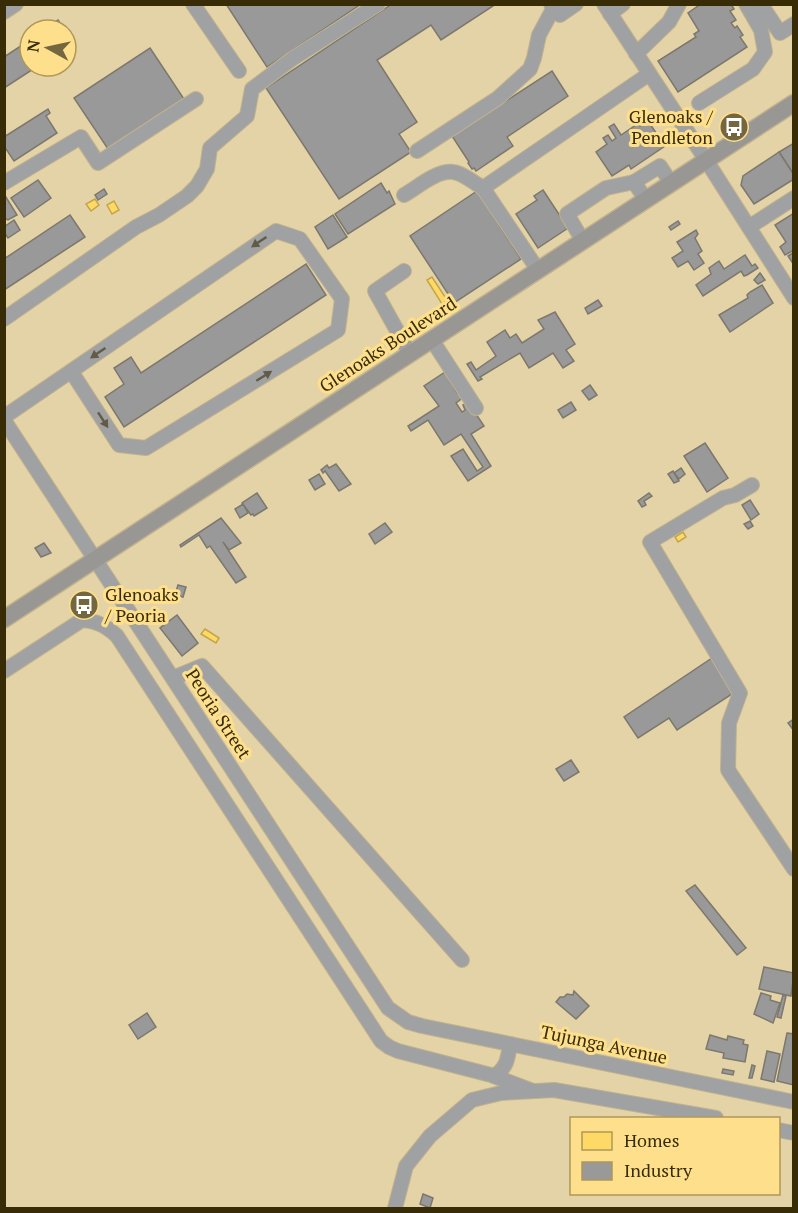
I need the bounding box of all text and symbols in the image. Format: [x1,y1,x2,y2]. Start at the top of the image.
north arrow [18,18,78,78]
text: N [21,38,45,53]
place label: Glenoaks / Pendleton [629,104,714,149]
bus stop icon: Glenoaks / Pendleton [718,111,750,143]
one-way arrow [251,236,267,247]
street label: Glenoaks Boulevard [314,291,461,397]
one-way arrow [91,347,107,359]
one-way arrow [256,370,272,381]
one-way arrow [97,412,108,428]
place label: Glenoaks / Peoria [104,582,179,627]
bus stop icon: Glenoaks / Peoria [68,589,100,621]
street label: Peoria Street [181,664,257,763]
street label: Tujunga Avenue [539,1019,670,1069]
legend [570,1117,780,1195]
text: Homes [624,1128,679,1152]
text: Industry [624,1158,693,1182]

